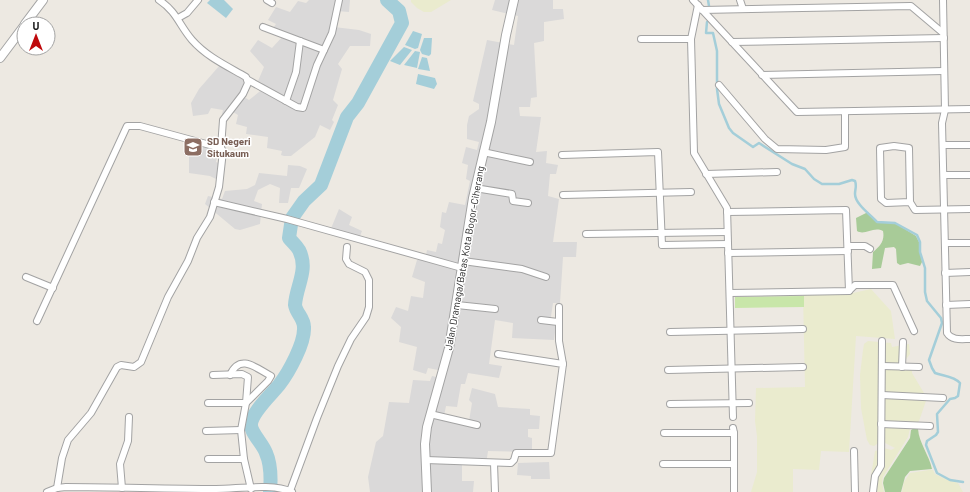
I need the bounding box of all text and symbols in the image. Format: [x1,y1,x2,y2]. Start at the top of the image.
north arrow [16,16,56,56]
text: U [33,19,40,32]
place label: SD Negeri Situkaum [207,135,251,159]
school or university icon: SD Negeri Situkaum [182,136,204,158]
street label: Jalan Dramaga/Batas Kota Bogor–Ciherang [442,165,486,351]

